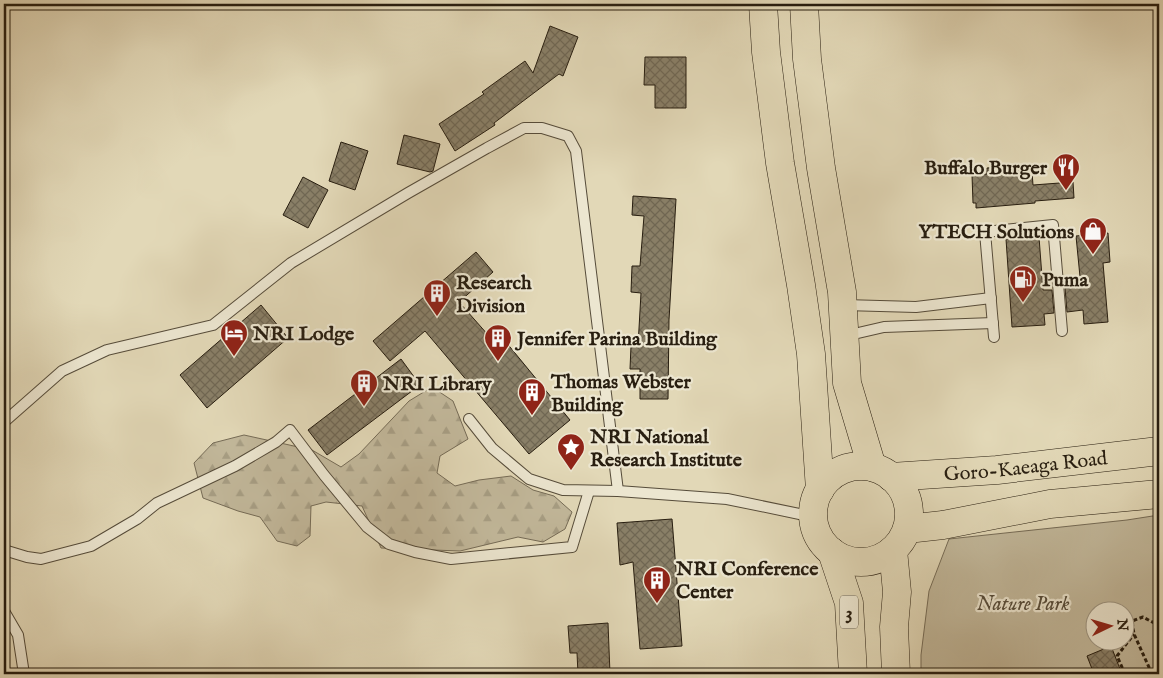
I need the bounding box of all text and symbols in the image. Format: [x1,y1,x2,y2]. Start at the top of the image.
restaurant icon: Buffalo Burger [1051,152,1081,191]
place label: Buffalo Burger [924,156,1048,181]
shop icon: YTECH Solutions [1078,216,1108,255]
place label: YTECH Solutions [918,220,1074,245]
fuel station icon: Puma [1008,264,1038,303]
place label: Puma [1042,268,1088,293]
place label: Research Division [456,271,532,319]
building icon: Research Division [422,278,452,317]
hotel icon: NRI Lodge [219,318,249,357]
place label: NRI Lodge [252,322,355,347]
building icon: Jennifer Parina Building [483,323,513,362]
place label: Jennifer Parina Building [514,327,718,352]
building icon: NRI Library [349,368,379,407]
place label: Thomas Webster Building [550,370,692,418]
place label: NRI Library [382,372,493,397]
building icon: Thomas Webster Building [517,377,547,416]
place label: NRI National Research Institute [589,425,743,473]
place icon: NRI National Research Institute [556,432,586,471]
street label: Goro-Kaeaga Road [943,446,1109,487]
place label: NRI Conference Center [675,557,819,605]
building icon: NRI Conference Center [642,565,672,604]
park label: Nature Park [977,592,1069,617]
road number: 3 [840,596,858,628]
north arrow [1086,600,1136,650]
text: N [1112,617,1131,632]

